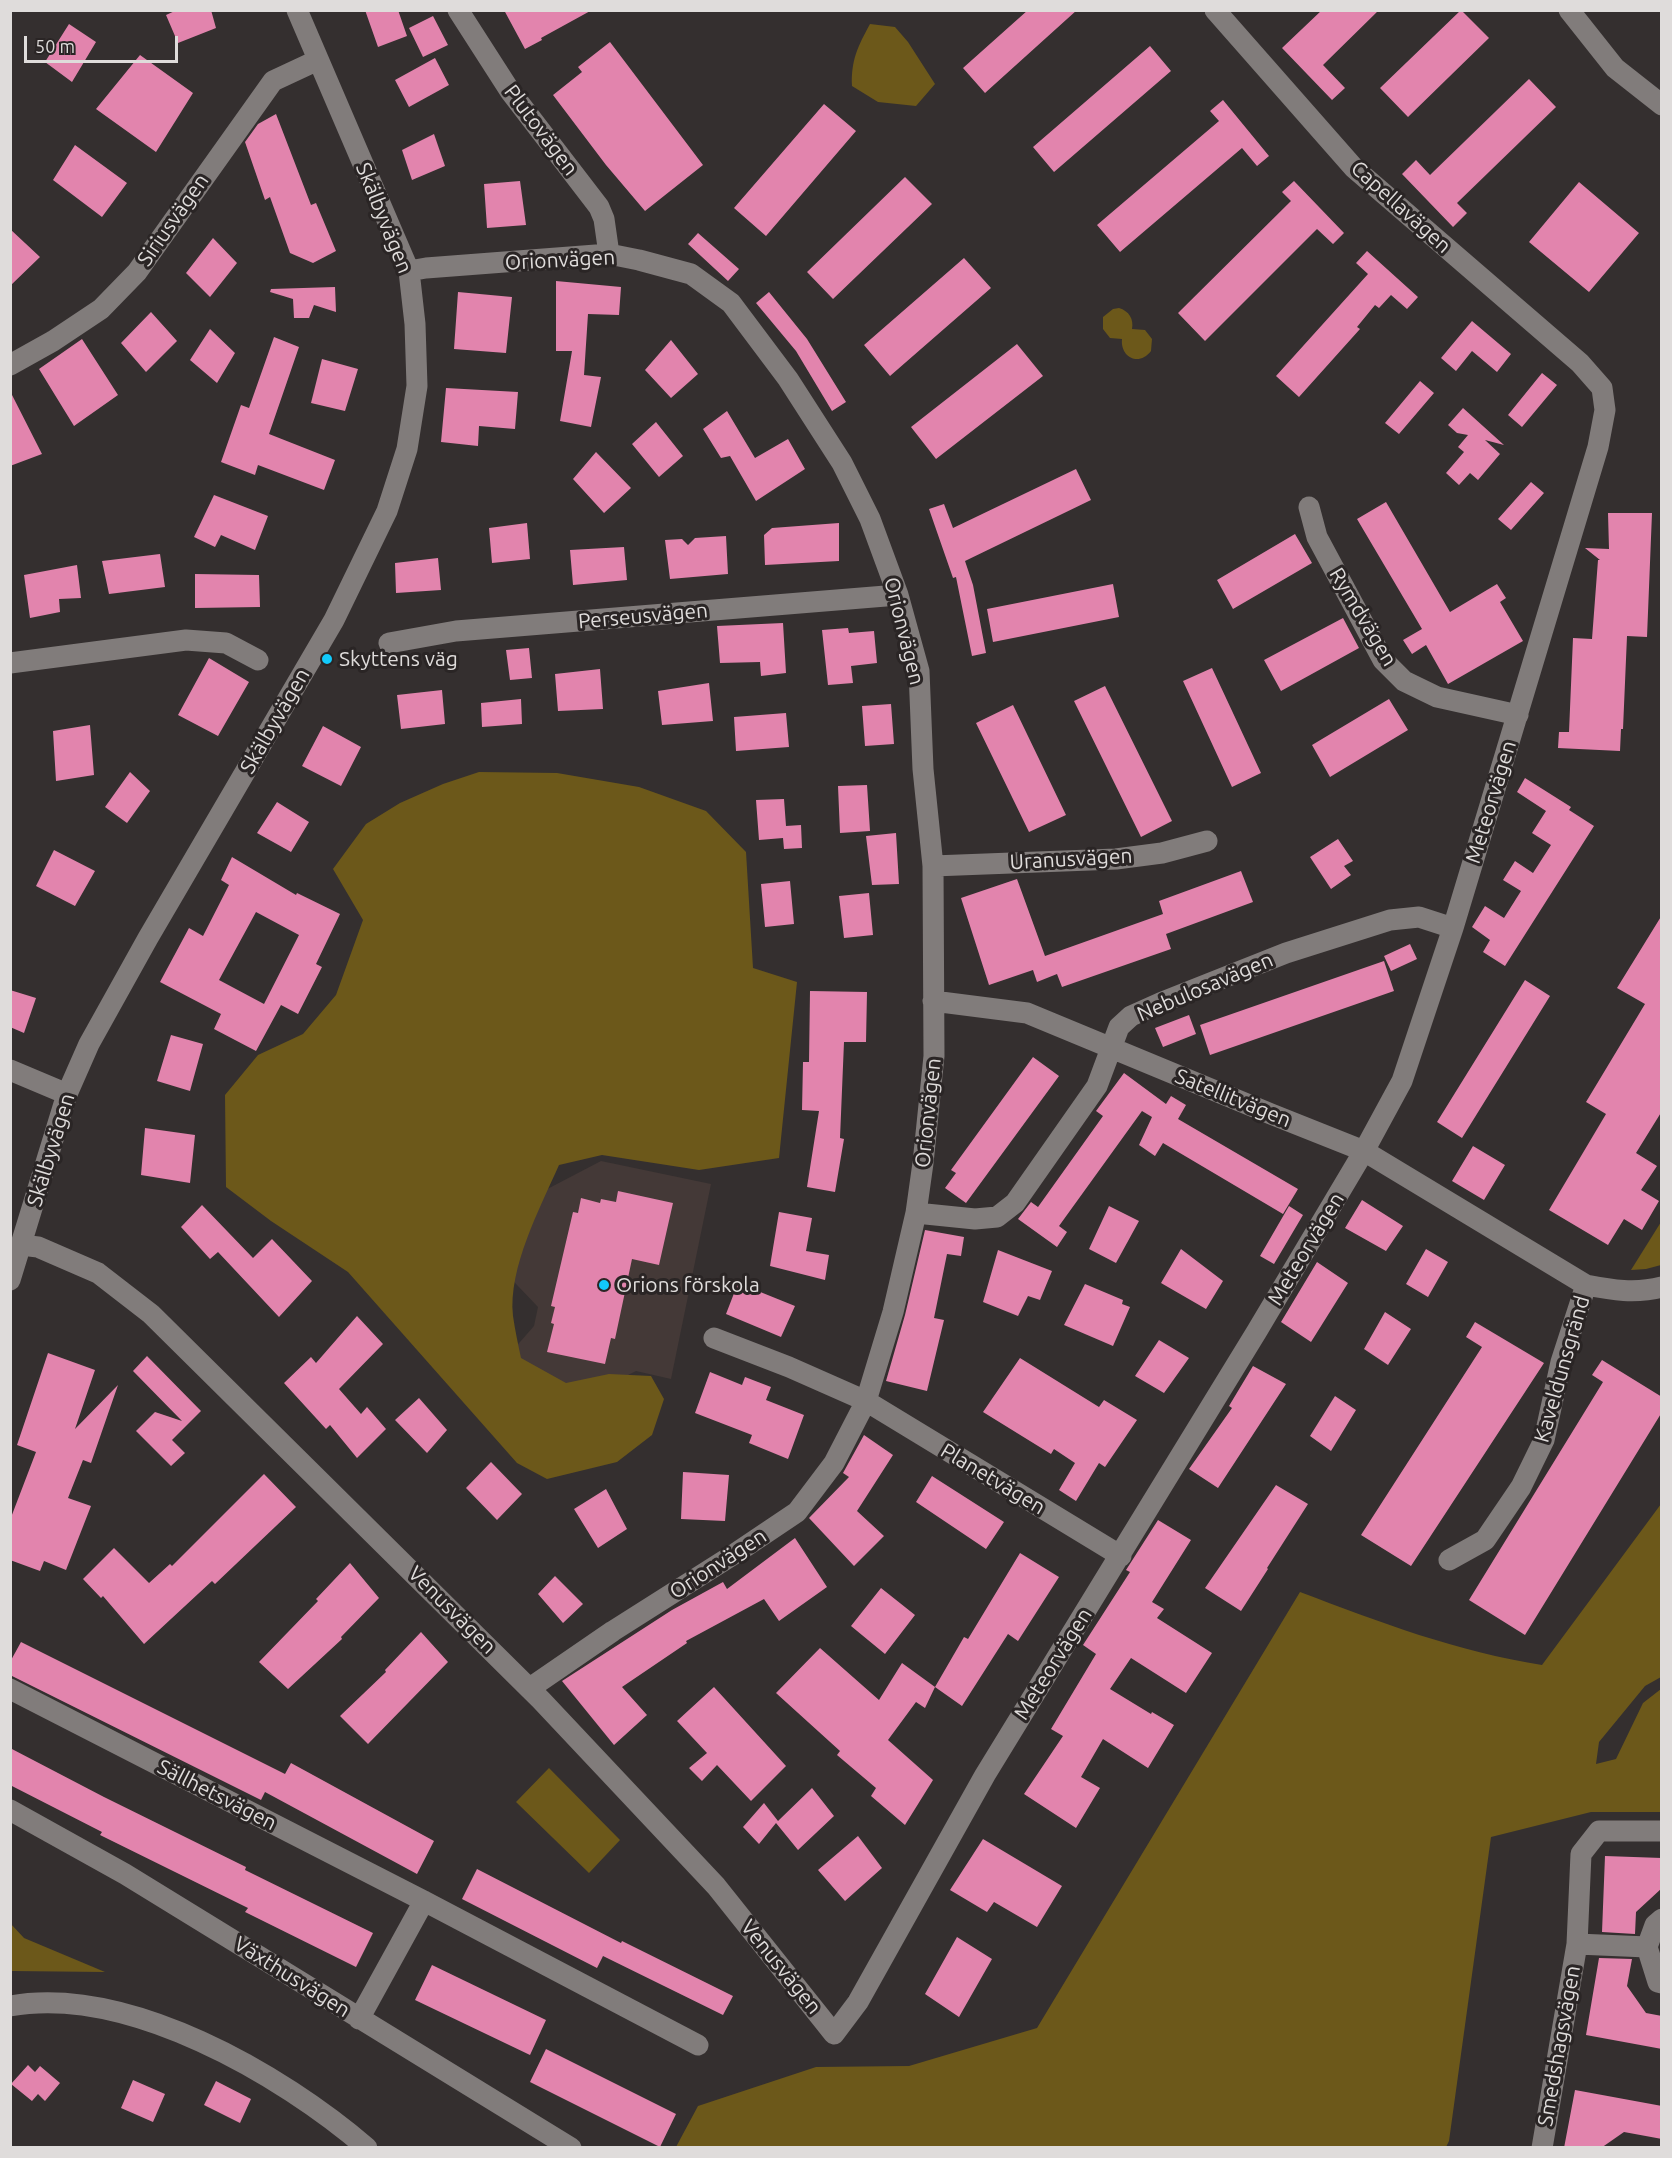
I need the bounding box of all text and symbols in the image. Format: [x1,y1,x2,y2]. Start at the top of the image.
scale bar [27,24,182,62]
text: 50 m [35,36,75,56]
street label: Plutovägen [499,80,583,180]
street label: Capellavägen [1346,155,1456,259]
street label: Skälbyvägen [350,159,418,277]
street label: Siriusvägen [132,169,214,271]
street label: Orionvägen [504,245,616,275]
street label: Rymdvägen [1324,563,1402,671]
street label: Orionvägen [878,574,930,688]
street label: Perseusvägen [577,598,709,634]
place label: Skyttens väg [339,646,458,672]
marker: Skyttens väg [320,652,334,666]
street label: Skälbyvägen [235,664,315,778]
street label: Meteorvägen [1460,738,1522,866]
street label: Uranusvägen [1009,843,1133,875]
street label: Nebulosavägen [1133,947,1277,1027]
street label: Orionvägen [910,1057,946,1169]
street label: Satellitvägen [1171,1063,1295,1133]
street label: Skälbyvägen [22,1090,80,1210]
street label: Meteorvägen [1262,1188,1350,1310]
place label: Orions förskola [616,1272,760,1298]
marker: Orions förskola [597,1278,611,1292]
street label: Kaveldunsgränd [1529,1293,1595,1445]
street label: Planetvägen [936,1438,1050,1520]
street label: Orionvägen [665,1523,771,1605]
street label: Venusvägen [403,1561,501,1659]
street label: Meteorvägen [1009,1603,1097,1725]
street label: Sällhetsvägen [153,1754,281,1836]
street label: Venusvägen [735,1915,827,2019]
street label: Växthusvägen [229,1931,355,2023]
street label: Smedshagsvägen [1532,1964,1586,2128]

